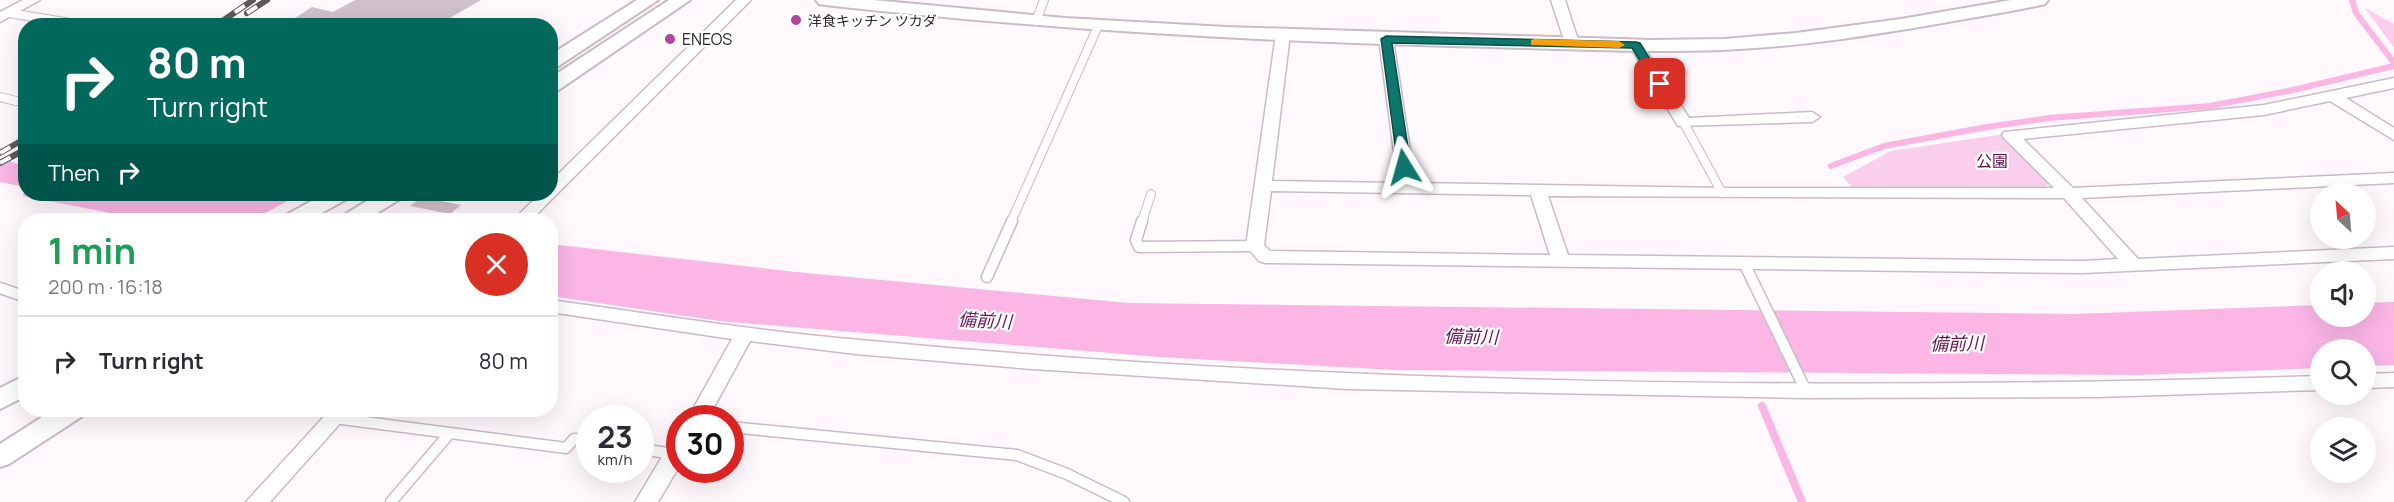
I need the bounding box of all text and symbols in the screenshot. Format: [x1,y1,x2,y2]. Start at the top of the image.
place label: 洋食キッチン ツカダ [808,11,937,30]
marker: 洋食キッチン ツカダ [789,13,803,27]
place label: ENEOS [682,28,732,50]
marker: ENEOS [663,32,677,46]
text: 80 m [147,33,247,91]
icon: right [48,42,126,120]
pin [1634,58,1685,109]
icon: arrive [1643,67,1676,100]
text: Turn right [147,88,268,125]
position arrow [1372,135,1436,199]
park label: 公園 [1976,150,2008,172]
icon: right [112,156,145,189]
text: Then [48,158,100,188]
north arrow [2310,183,2376,249]
map controls [2310,183,2376,483]
text: 1 min [48,226,136,275]
button: close [465,233,528,296]
button: sound [2310,261,2376,327]
text: 200 m · 16:18 [48,273,163,300]
water label: 備前川 [957,307,1015,334]
water label: 備前川 [1444,324,1500,349]
water label: 備前川 [1930,330,1986,355]
button: search [2310,339,2376,405]
icon: right [48,345,81,378]
text: Turn right [99,346,204,376]
text: 80 m [479,346,528,376]
speed limit sign: 30 [666,405,744,483]
text: 23 [597,416,633,457]
button: layers [2310,417,2376,483]
text: km/h [598,449,632,470]

